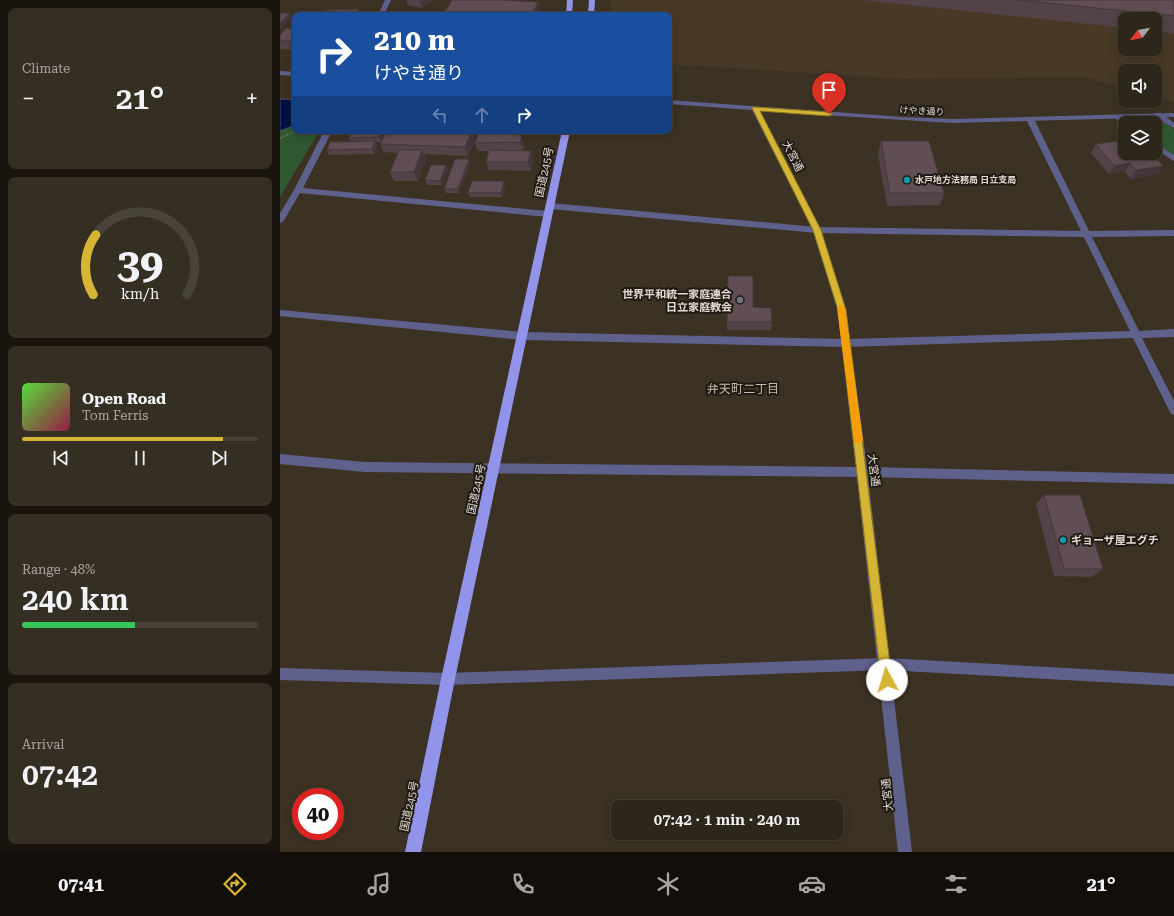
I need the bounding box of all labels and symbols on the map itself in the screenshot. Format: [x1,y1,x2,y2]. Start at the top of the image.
north arrow [1118,12,1162,56]
pin [812,73,846,114]
street label: けやき通り [899,105,945,117]
street label: 大宮通 [779,139,806,174]
street label: 国道245号 [533,146,556,199]
marker: 水戸地方法務局 日立支局 [902,175,912,185]
place label: 水戸地方法務局 日立支局 [915,175,1016,185]
place label: 世界平和統一家庭連合 日立家庭教会 [622,288,732,314]
marker: 世界平和統一家庭連合 日立家庭教会 [735,295,745,305]
district label: 弁天町二丁目 [707,382,779,396]
street label: 大宮通 [865,453,882,487]
street label: 国道245号 [465,463,488,516]
place label: ギョーザ屋エグチ [1071,534,1159,547]
marker: ギョーザ屋エグチ [1058,535,1068,545]
position arrow [866,659,908,701]
street label: 大宮通 [879,778,896,812]
street label: 国道245号 [398,780,421,833]
speed limit sign: 40 [292,788,344,840]

